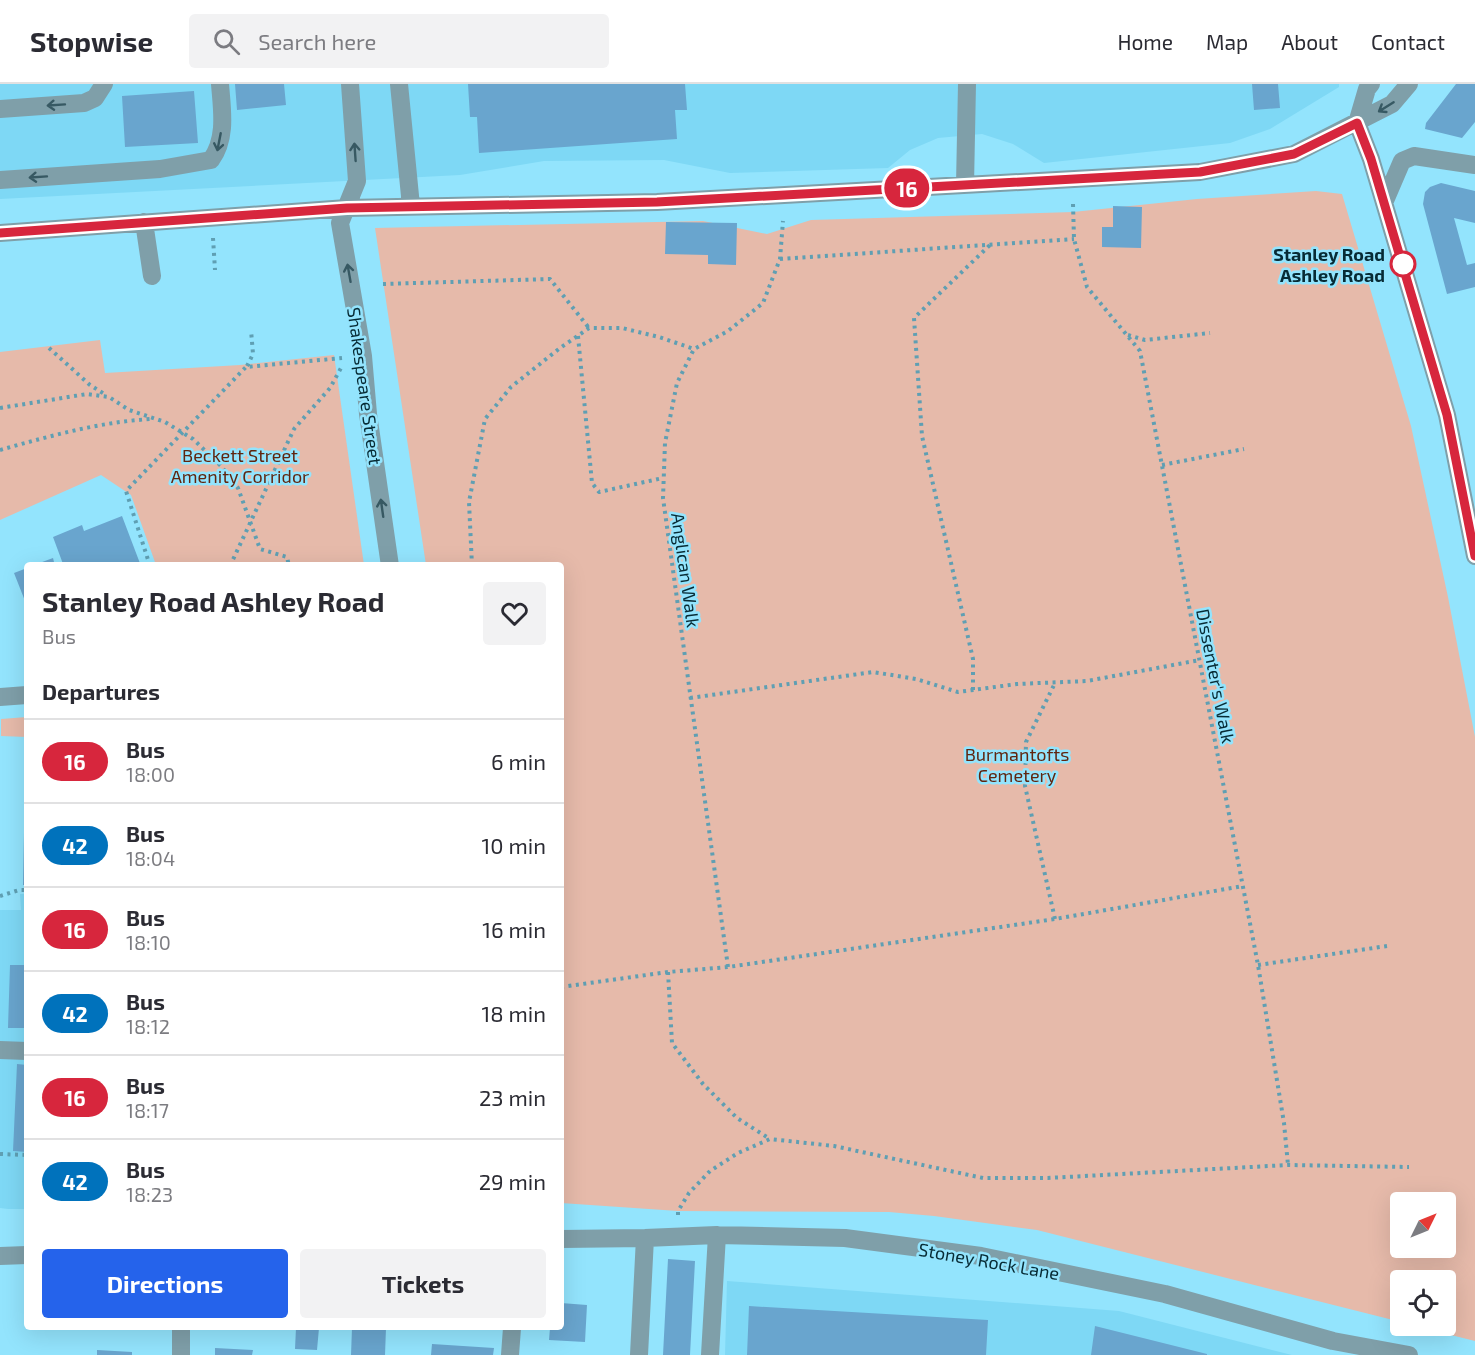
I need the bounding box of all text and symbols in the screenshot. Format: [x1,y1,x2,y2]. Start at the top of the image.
search box [189,14,609,68]
text: Stopwise [30,24,153,58]
icon: search [210,25,243,58]
text: Search here [258,28,376,54]
text: Home [1117,29,1173,54]
text: Map [1206,29,1248,54]
text: About [1281,29,1338,54]
text: Contact [1371,29,1445,54]
one-way arrow [47,99,67,110]
one-way arrow [1377,100,1394,113]
one-way arrow [213,132,224,151]
one-way arrow [349,142,360,162]
line badge: 16 [880,168,934,208]
one-way arrow [28,172,48,183]
text: 16 [896,176,918,201]
place label: Stanley Road Ashley Road [1273,243,1385,286]
marker: Stanley Road Ashley Road [1390,251,1416,277]
one-way arrow [343,264,354,283]
street label: Shakespeare Street [343,306,387,466]
park label: Beckett Street Amenity Corridor [171,444,309,487]
one-way arrow [376,498,387,518]
street label: Anglican Walk [667,511,705,629]
button: heart [483,582,546,645]
text: Stanley Road Ashley Road [42,584,385,618]
street label: Dissenter's Walk [1192,607,1240,745]
text: Bus [42,624,76,648]
text: Departures [42,678,160,704]
text: Bus [126,736,165,762]
park label: Burmantofts Cemetery [965,743,1069,786]
text: 6 min [491,748,546,774]
text: 16 [64,749,86,774]
text: 18:00 [126,762,175,786]
text: Bus [126,820,165,846]
text: 10 min [482,832,546,858]
text: 42 [62,833,88,858]
text: 18:04 [126,846,175,870]
text: Bus [126,904,165,930]
text: 16 min [482,916,546,942]
text: 16 [64,917,86,942]
text: 18:10 [126,930,171,954]
text: Bus [126,988,165,1014]
text: 18 min [481,1000,546,1026]
text: 42 [62,1001,88,1026]
text: 18:12 [126,1014,170,1038]
text: Bus [126,1072,165,1098]
text: 23 min [479,1084,546,1110]
text: 16 [64,1085,86,1110]
text: 18:17 [126,1098,169,1122]
text: Bus [126,1156,165,1182]
text: 29 min [479,1168,546,1194]
text: 42 [62,1169,88,1194]
text: 18:23 [126,1182,173,1206]
north arrow [1390,1192,1456,1258]
map controls [1390,1192,1456,1336]
street label: Stoney Rock Lane [917,1238,1061,1284]
button: Directions [42,1249,288,1318]
button: Tickets [300,1249,546,1318]
button: locate [1390,1270,1456,1336]

